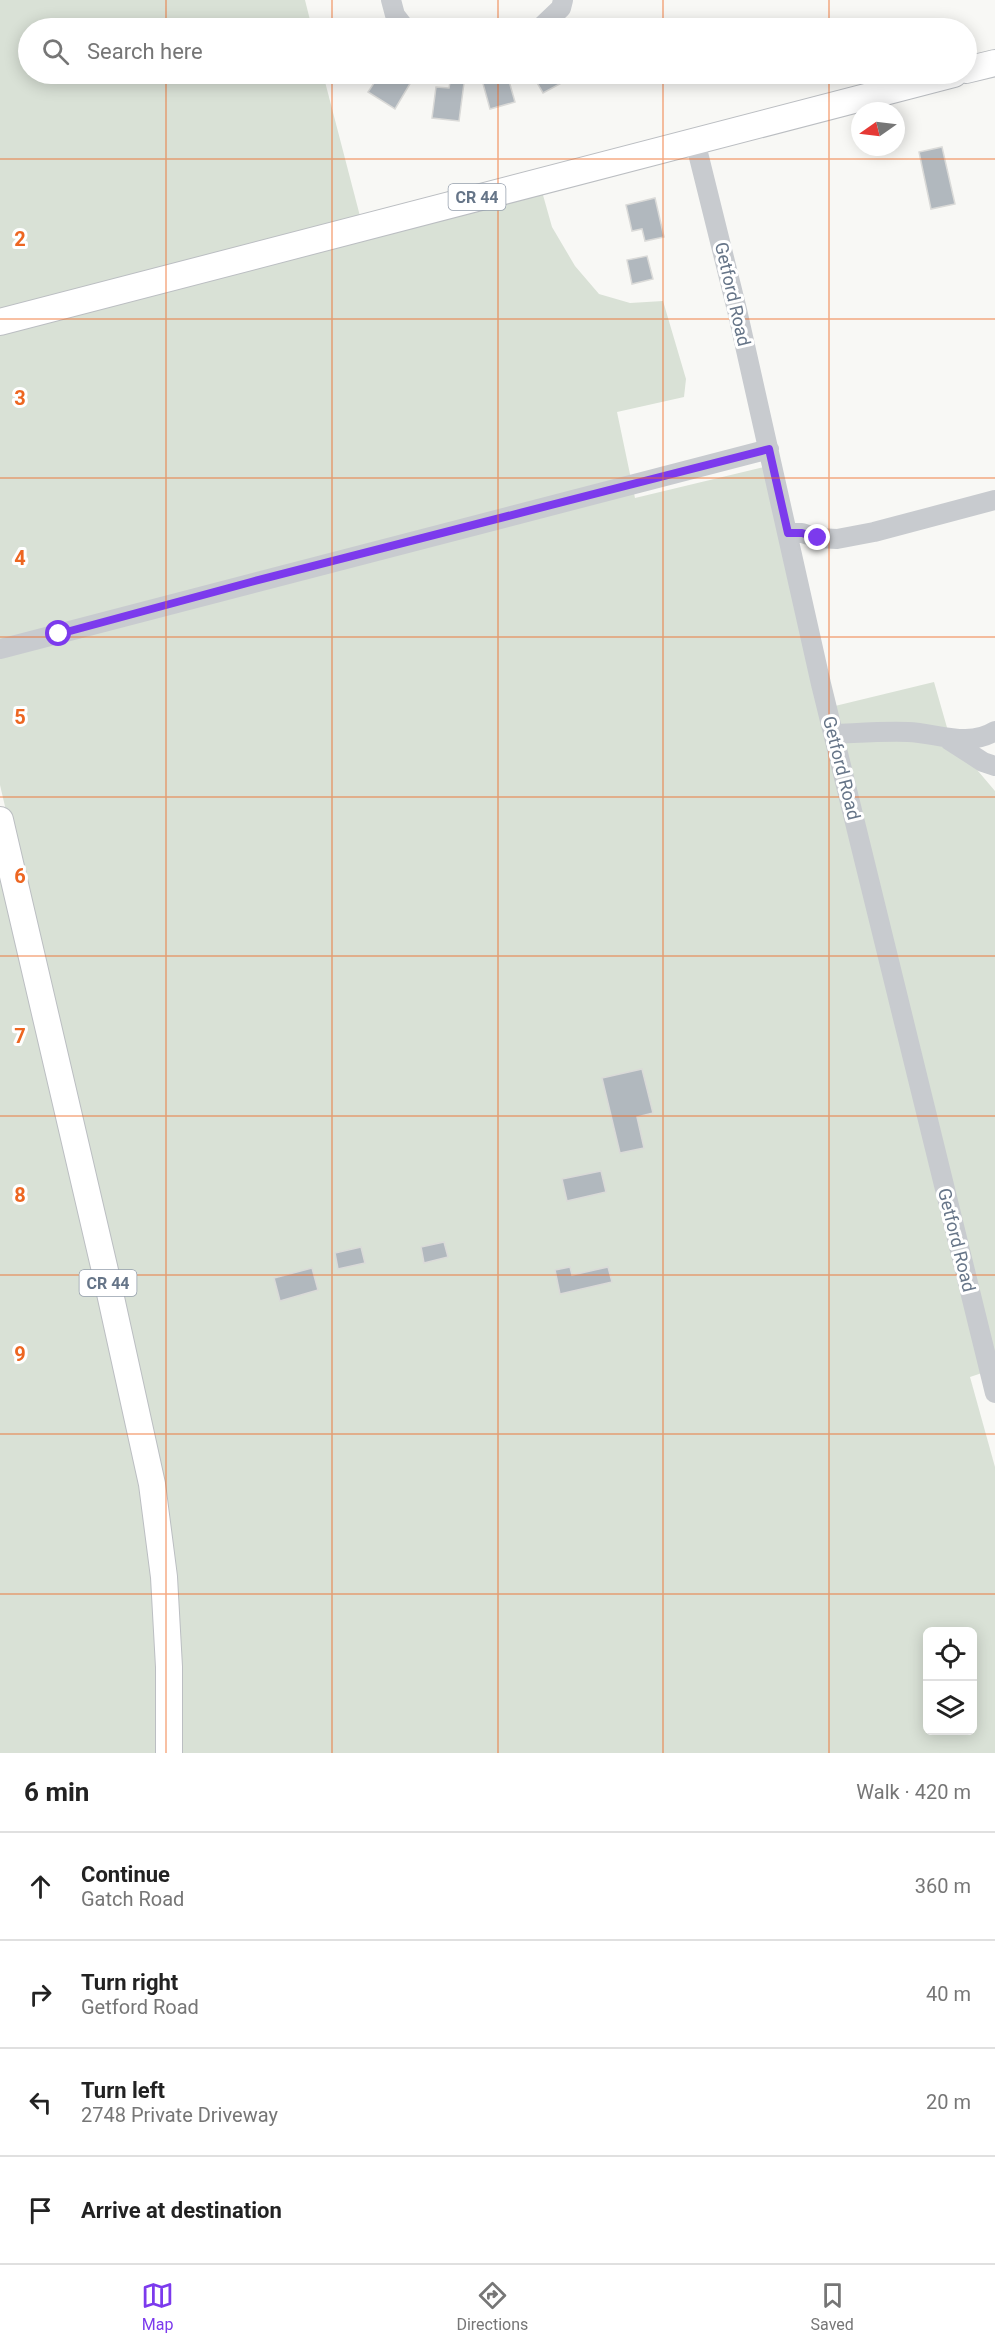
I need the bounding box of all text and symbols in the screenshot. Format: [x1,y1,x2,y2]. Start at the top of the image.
search box [18,18,977,84]
icon: search [39,35,72,68]
text: Search here [87,39,203,64]
north arrow [851,102,905,156]
road number: CR 44 [448,184,506,210]
text: 2 [14,227,26,251]
street label: Getford Road [711,240,755,348]
text: 3 [14,386,26,410]
route end [804,524,830,550]
text: 4 [14,546,26,570]
route start [45,620,71,646]
text: 5 [14,705,26,729]
street label: Getford Road [819,714,865,822]
text: 6 [14,864,26,888]
text: 7 [14,1024,26,1048]
text: 8 [14,1183,26,1207]
street label: Getford Road [934,1186,980,1294]
road number: CR 44 [80,1270,136,1296]
text: 9 [14,1342,26,1366]
map controls [923,1627,977,1735]
button: locate [923,1627,977,1681]
button: layers [923,1681,977,1735]
text: 6 min [24,1777,89,1807]
text: Walk · 420 m [856,1780,971,1804]
text: Continue [81,1862,170,1887]
icon: ahead [24,1870,57,1903]
text: 360 m [915,1874,971,1898]
text: Gatch Road [81,1887,184,1911]
text: Turn right [81,1970,178,1995]
icon: right [24,1978,57,2011]
text: 40 m [926,1982,971,2006]
text: Getford Road [81,1995,199,2019]
text: Turn left [81,2078,165,2103]
icon: left [24,2086,57,2119]
text: 20 m [926,2090,971,2114]
text: 2748 Private Driveway [81,2103,278,2127]
icon: arrive [24,2194,57,2227]
text: Arrive at destination [81,2198,282,2223]
tab: Map [141,2279,174,2334]
tab: Directions [456,2279,528,2334]
tab: Saved [811,2279,854,2334]

